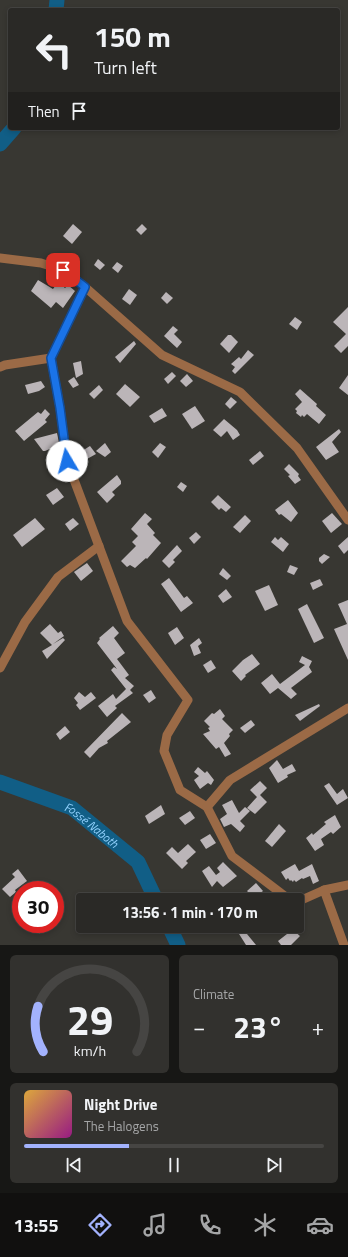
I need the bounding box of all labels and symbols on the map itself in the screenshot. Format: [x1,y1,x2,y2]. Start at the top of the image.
pin [46,253,80,287]
position arrow [46,440,88,482]
water label: Fossé Naboth [62,797,124,853]
speed limit sign: 30 [12,881,64,933]

